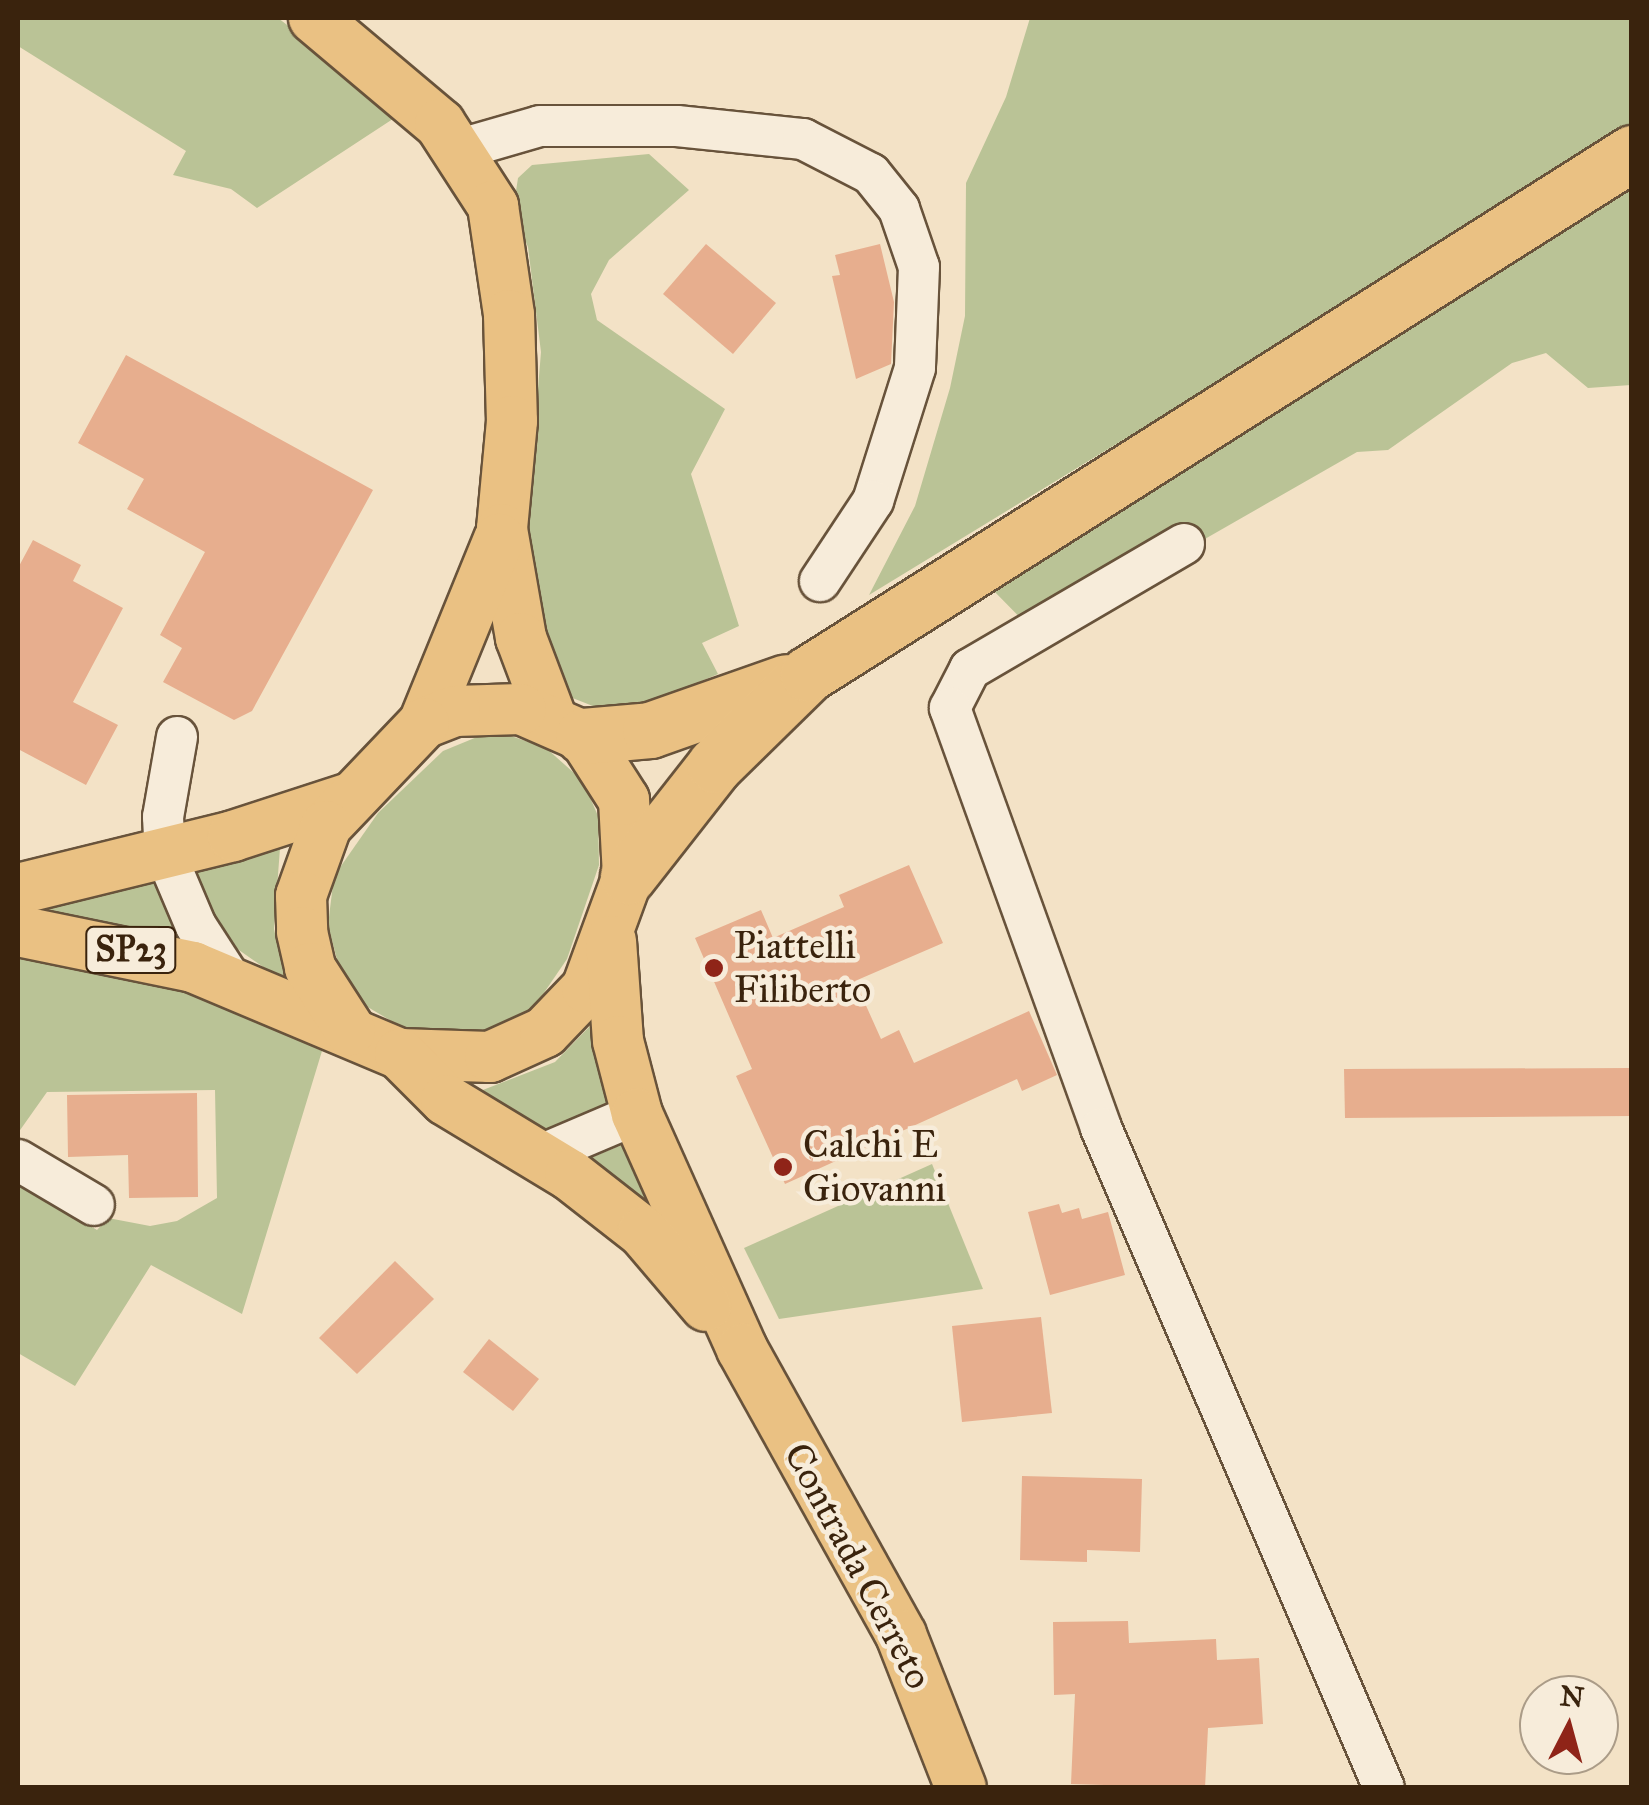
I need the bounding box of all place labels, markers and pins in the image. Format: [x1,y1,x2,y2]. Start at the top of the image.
place label: Piattelli Filiberto [734,923,871,1012]
marker: Piattelli Filiberto [703,957,725,979]
place label: Calchi E Giovanni [803,1122,946,1212]
marker: Calchi E Giovanni [772,1156,794,1178]

